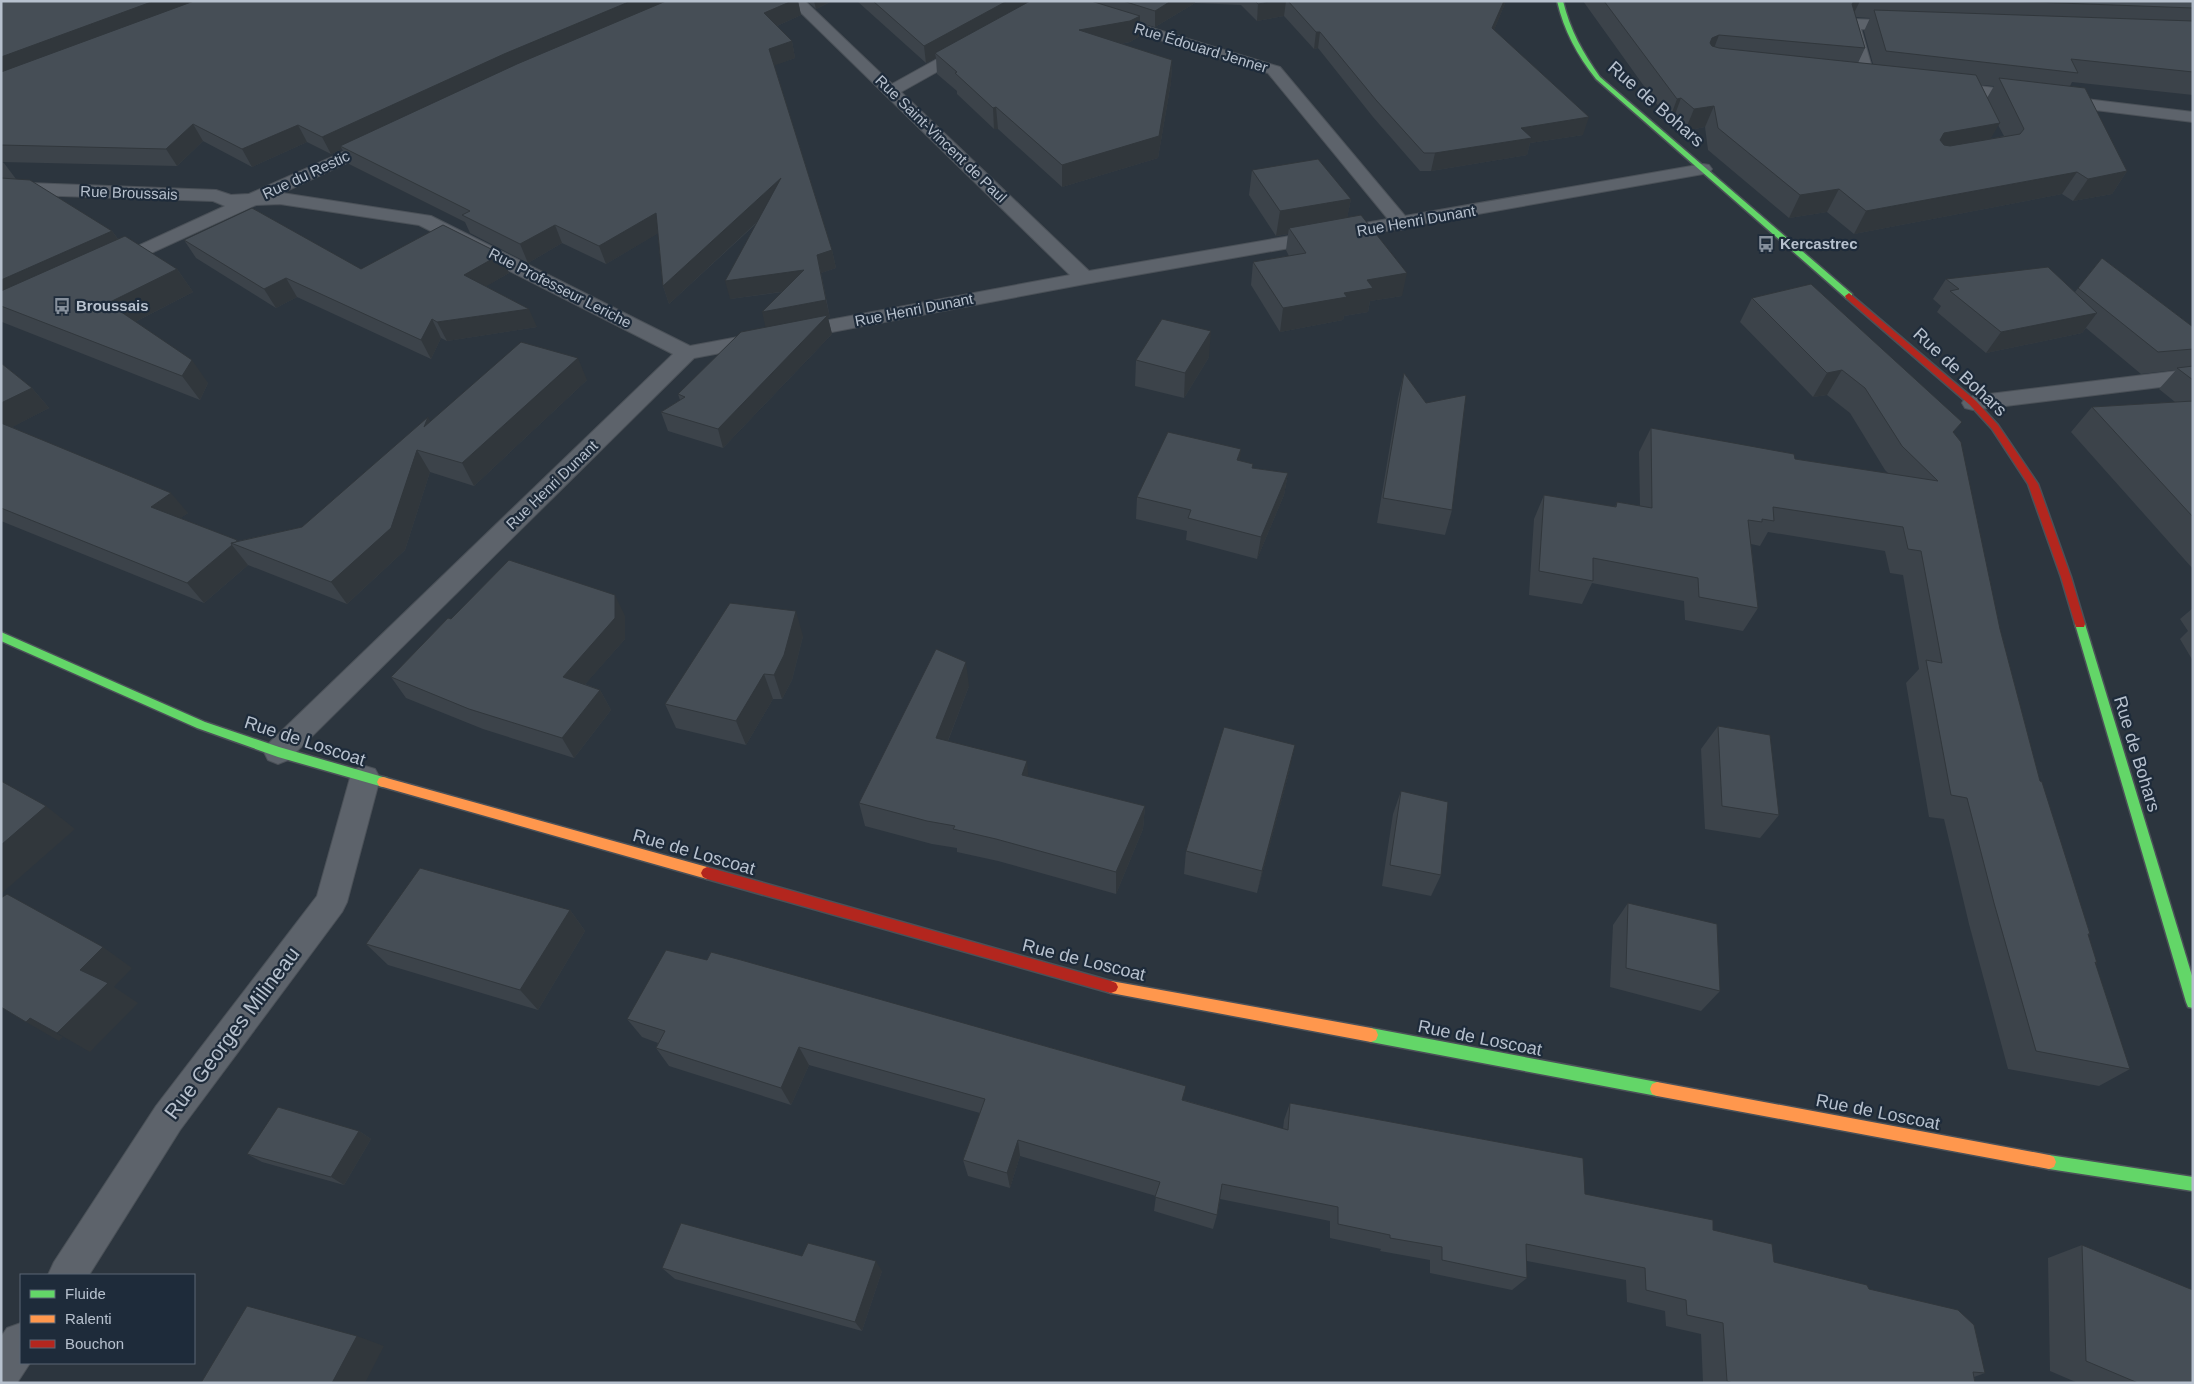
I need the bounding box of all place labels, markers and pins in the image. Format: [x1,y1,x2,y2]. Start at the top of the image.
bus stop icon: Kercastrec [1756,234,1776,254]
place label: Kercastrec [1780,235,1858,252]
bus stop icon: Broussais [52,296,72,316]
place label: Broussais [76,297,149,314]

